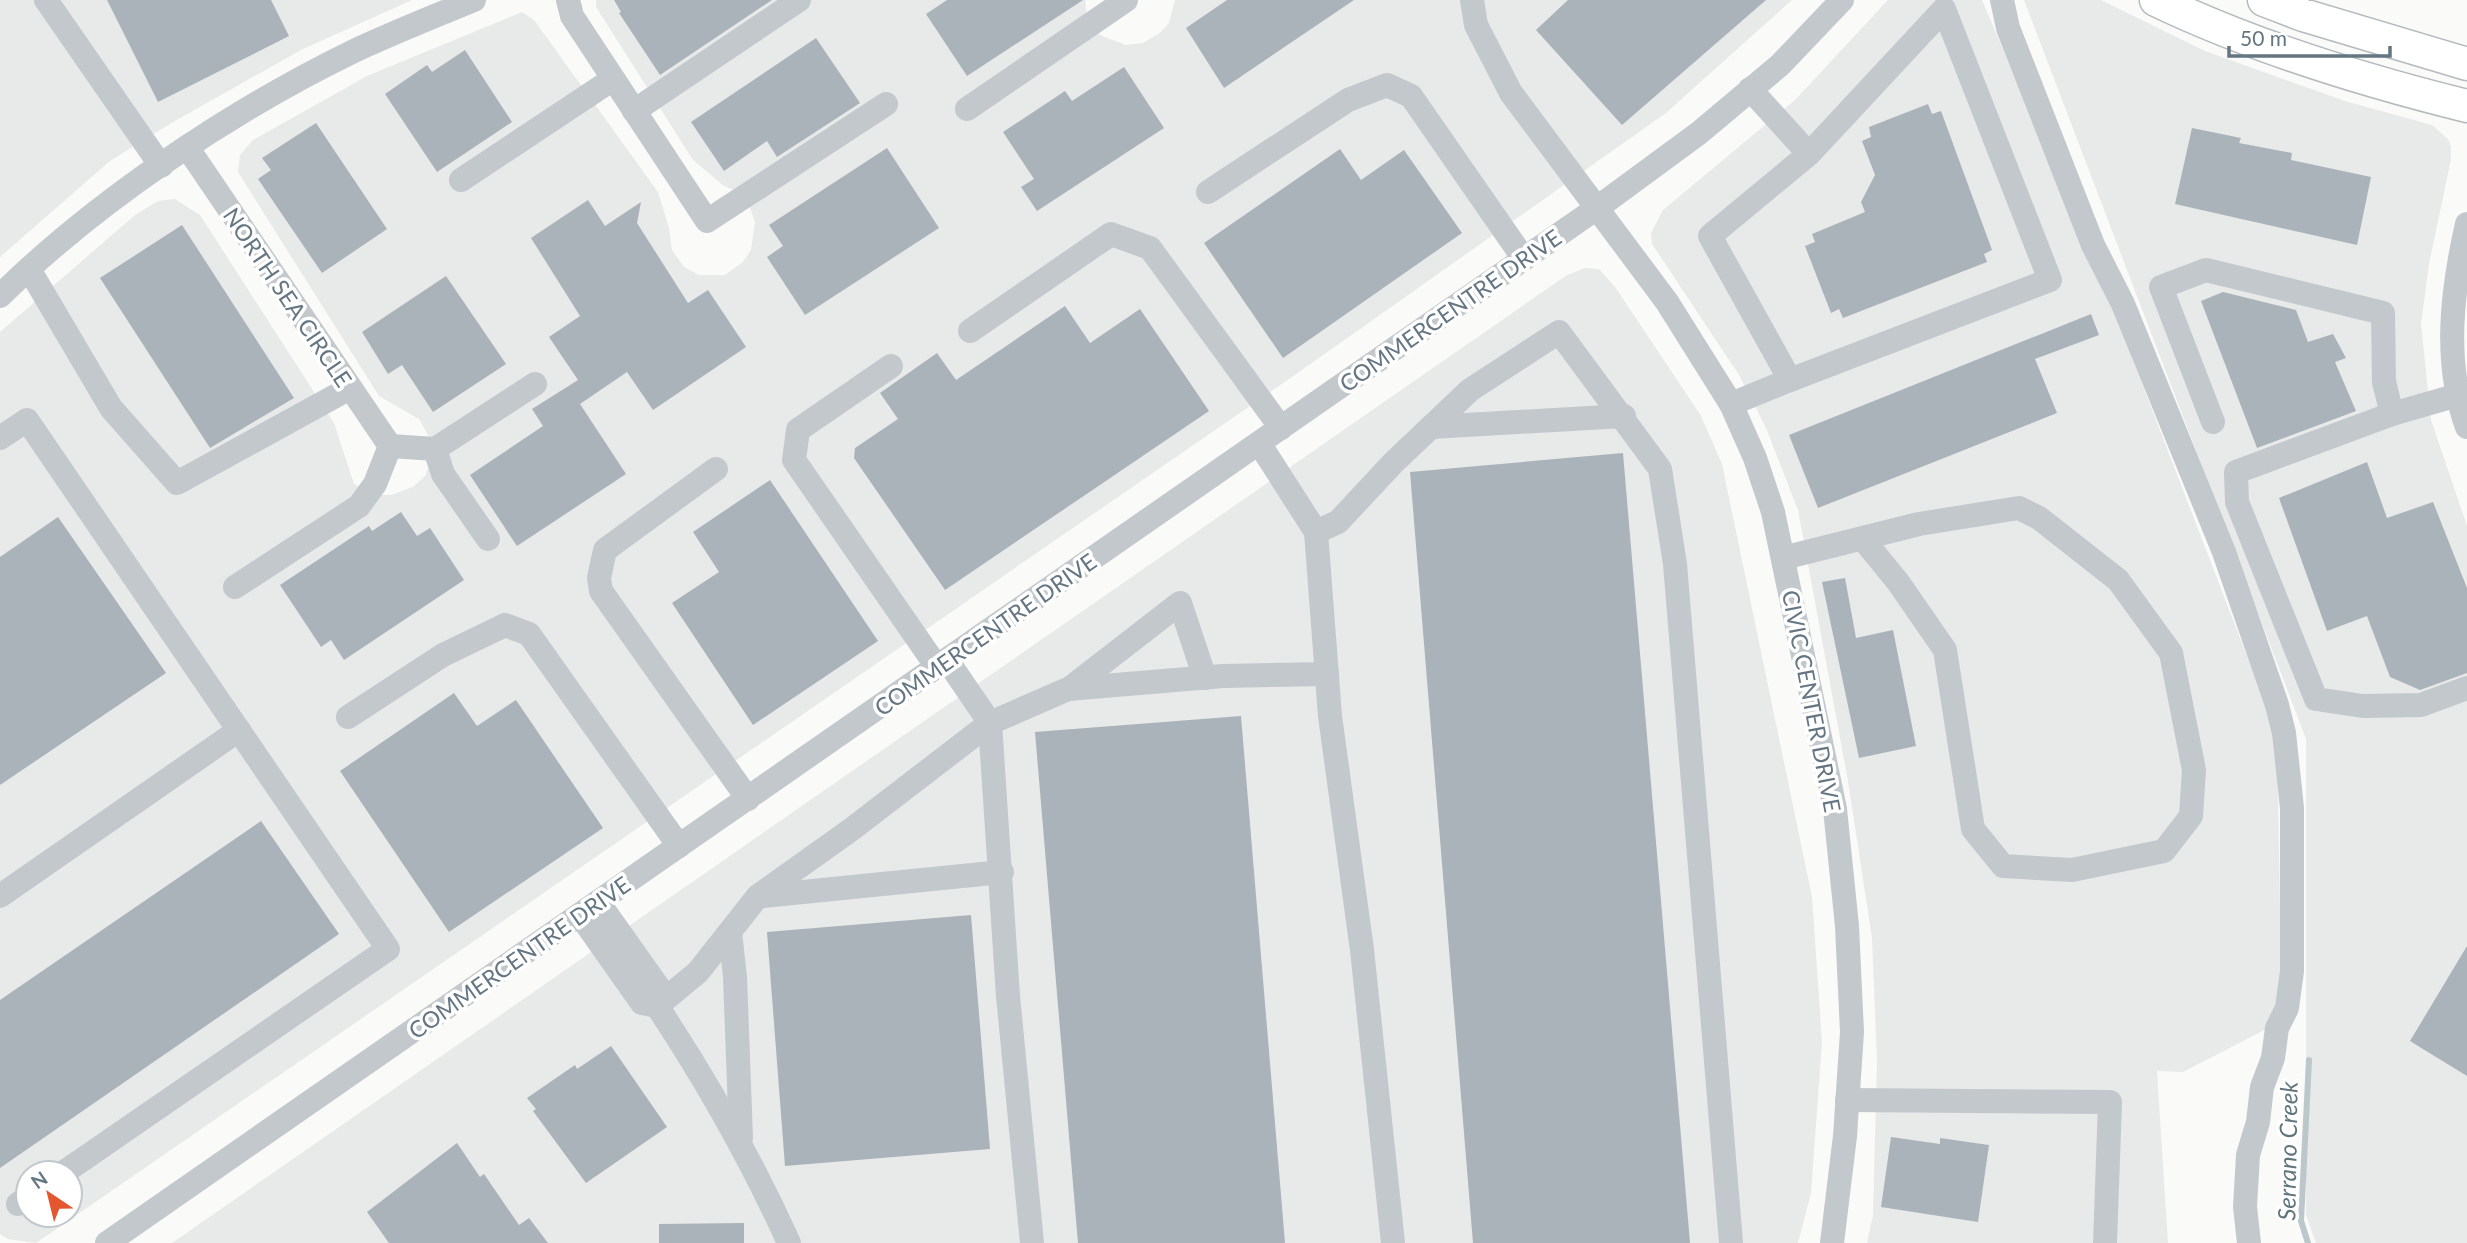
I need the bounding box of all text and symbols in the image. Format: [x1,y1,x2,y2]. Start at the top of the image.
scale bar [2229,14,2390,58]
text: 50 m [2240,25,2287,50]
street label: NORTH SEA CIRCLE [218,202,358,392]
street label: COMMERCENTRE DRIVE [1334,223,1566,397]
street label: COMMERCENTRE DRIVE [869,547,1101,721]
street label: CIVIC CENTER DRIVE [1777,588,1847,814]
street label: COMMERCENTRE DRIVE [403,870,635,1044]
water label: Serrano Creek [2271,1080,2303,1221]
north arrow [14,1159,84,1229]
text: N [26,1166,52,1193]

